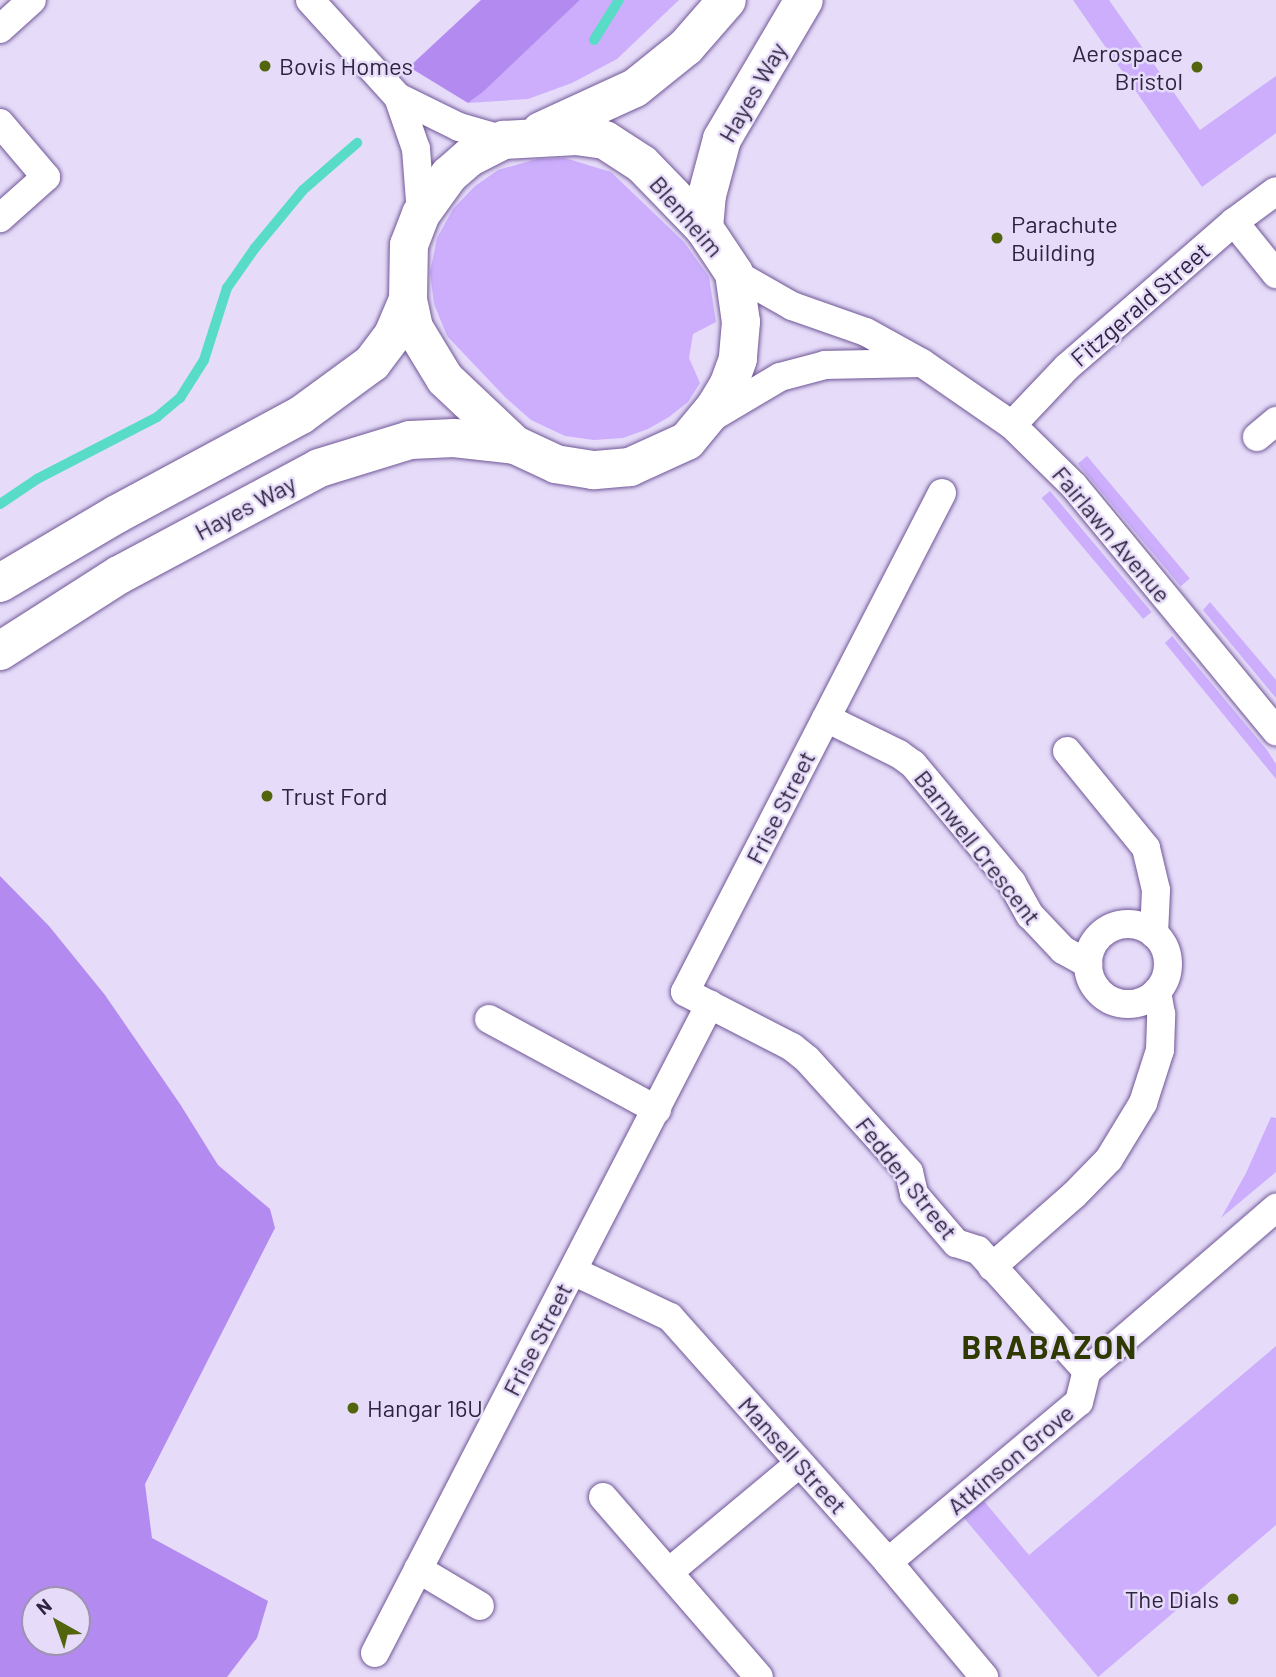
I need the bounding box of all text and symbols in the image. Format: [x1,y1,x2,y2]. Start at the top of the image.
street label: Hayes Way [712,37,792,147]
place label: Aerospace Bristol [1072,39,1183,95]
place label: Bovis Homes [279,52,413,80]
marker: Bovis Homes [257,58,273,74]
marker: Aerospace Bristol [1189,59,1205,75]
street label: Blenheim [644,170,730,262]
place label: Parachute Building [1011,210,1118,266]
marker: Parachute Building [989,230,1005,246]
street label: Fitzgerald Street [1065,236,1215,372]
street label: Fairlawn Avenue [1047,460,1177,608]
street label: Hayes Way [189,468,301,546]
street label: Frise Street [739,746,821,868]
street label: Barnwell Crescent [909,764,1047,930]
place label: Trust Ford [281,782,388,810]
marker: Trust Ford [259,788,275,804]
street label: Fedden Street [850,1111,964,1245]
street label: Frise Street [496,1278,578,1400]
district label: BRABAZON [963,1327,1137,1365]
street label: Mansell Street [733,1390,853,1520]
place label: Hangar 16U [367,1394,483,1422]
street label: Atkinson Grove [941,1398,1079,1520]
marker: Hangar 16U [345,1400,361,1416]
place label: The Dials [1125,1585,1219,1613]
north arrow [21,1586,91,1656]
marker: The Dials [1225,1591,1241,1607]
text: N [31,1593,56,1619]

